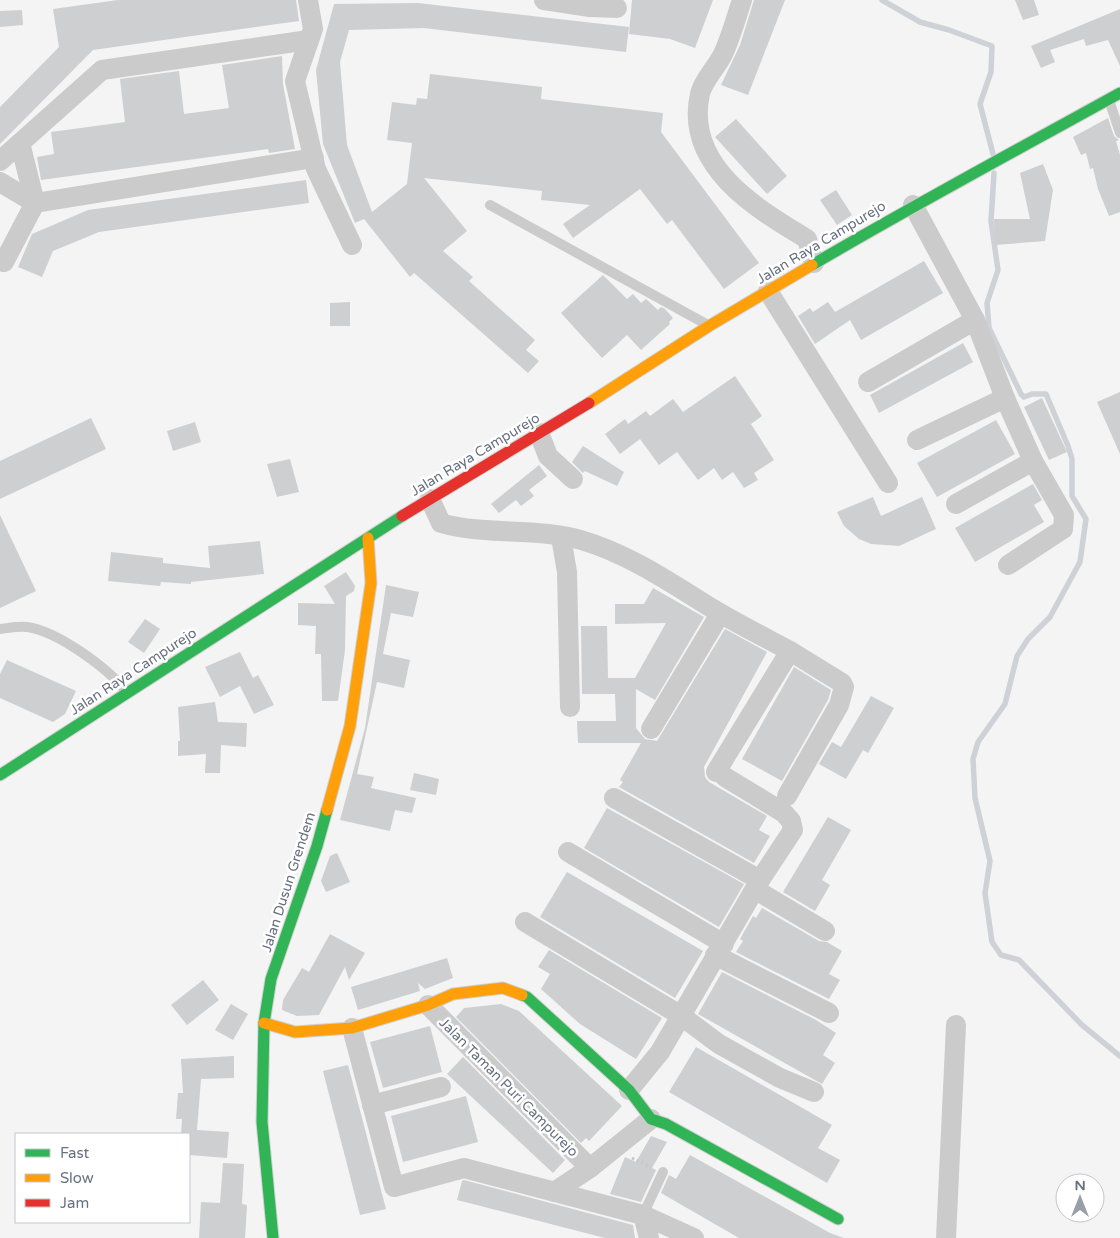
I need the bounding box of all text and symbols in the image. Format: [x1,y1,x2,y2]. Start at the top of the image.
street label: Jalan Raya Campurejo [754,197,889,288]
street label: Jalan Raya Campurejo [408,409,543,500]
street label: Jalan Raya Campurejo [67,624,200,719]
street label: Jalan Dusun Grendem [258,810,319,954]
street label: Jalan Taman Puri Campurejo [436,1014,582,1160]
legend [15,1133,190,1223]
text: Fast [60,1144,90,1162]
text: Slow [60,1169,94,1187]
north arrow [1055,1173,1105,1223]
text: N [1074,1177,1086,1194]
text: Jam [60,1194,89,1212]

